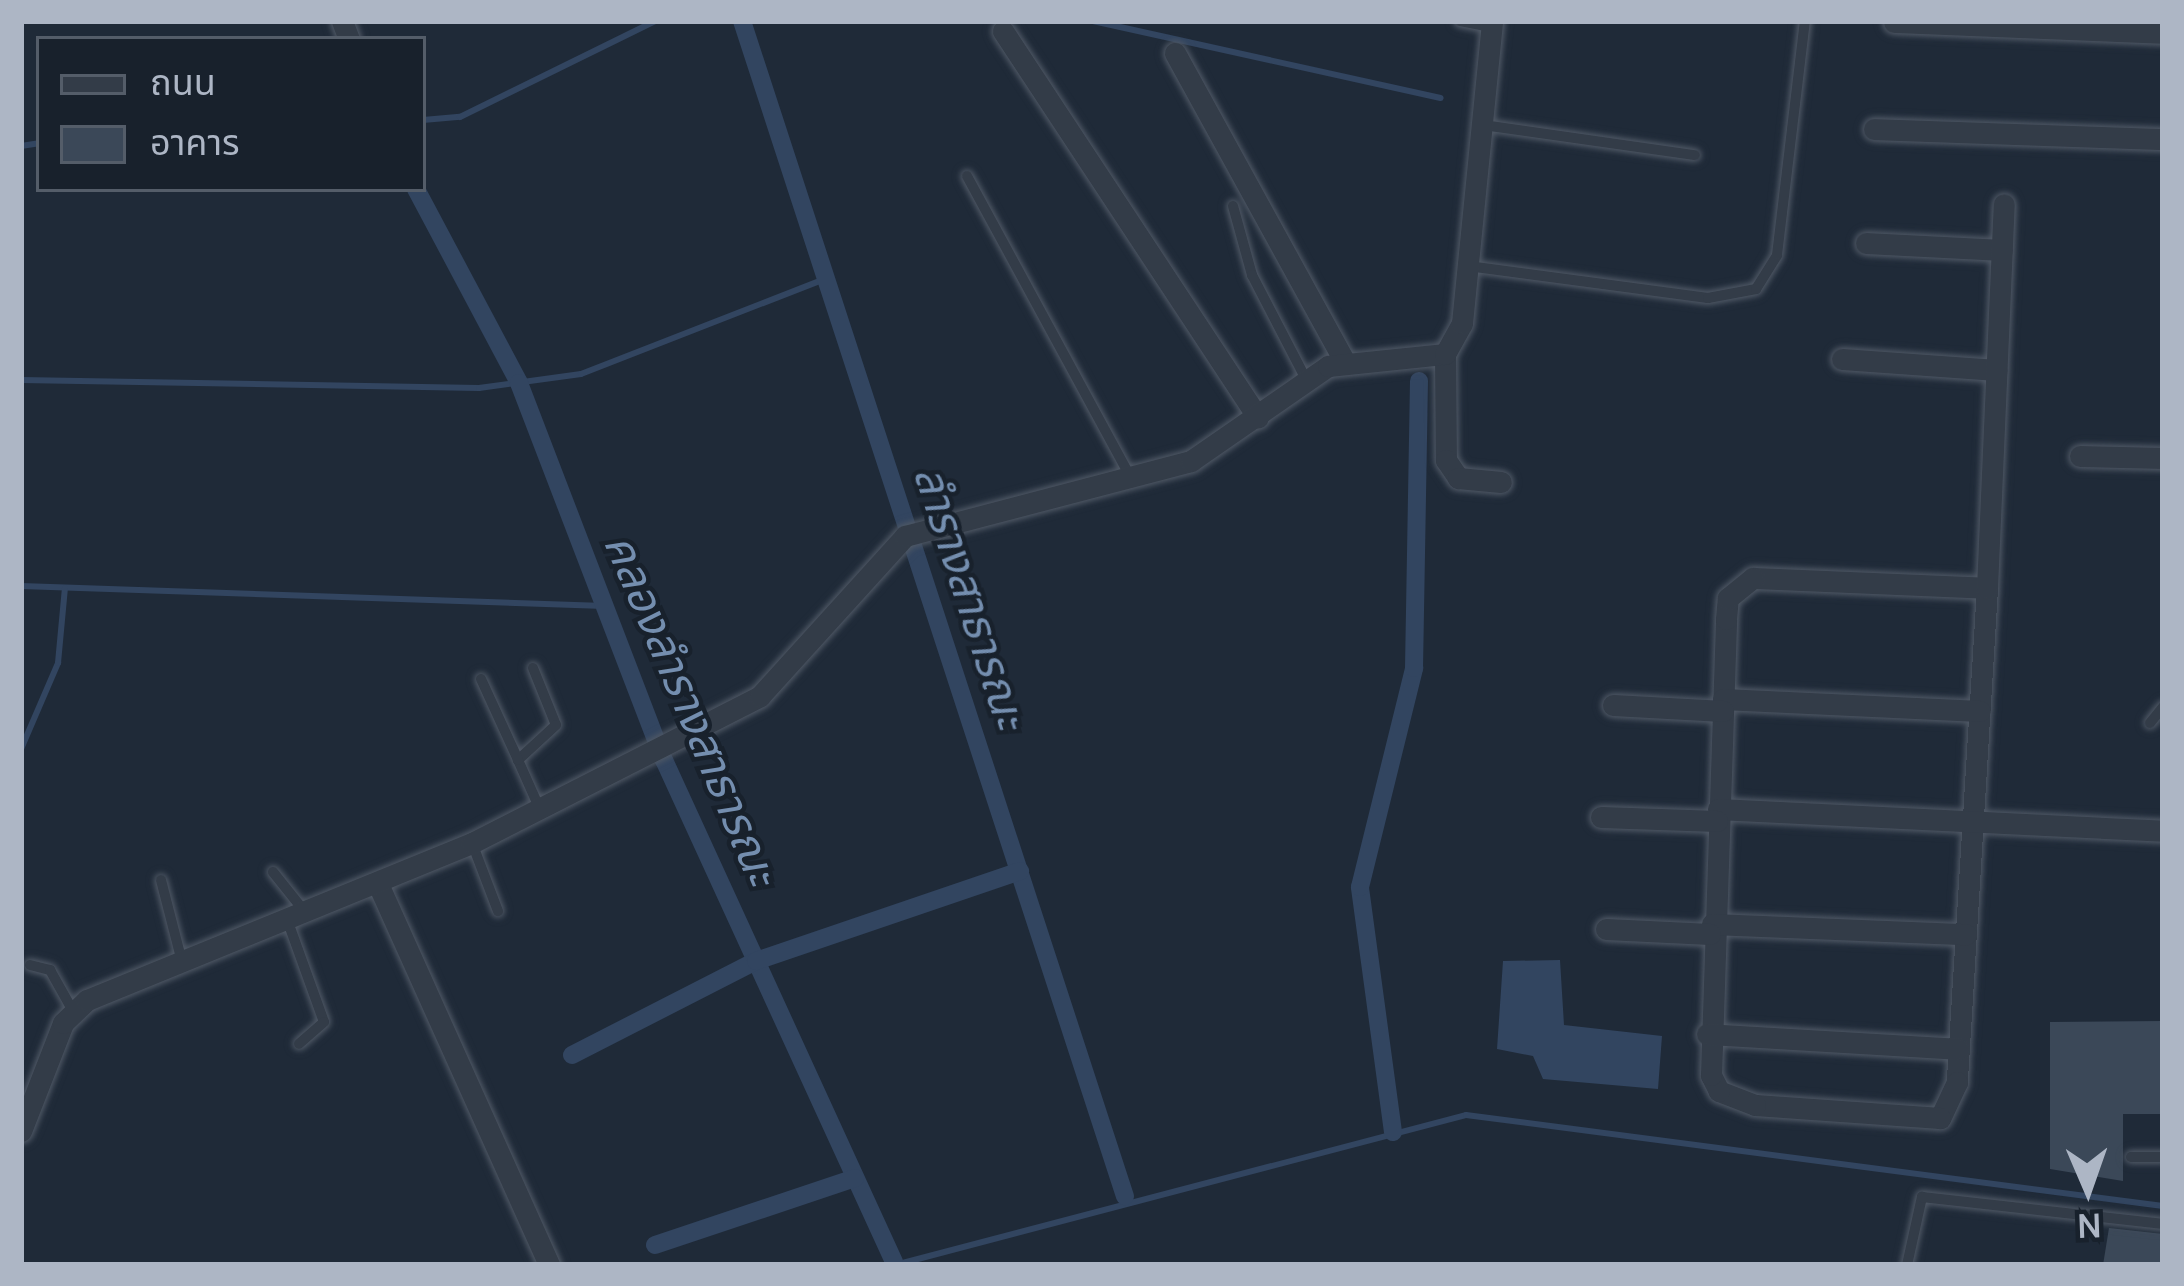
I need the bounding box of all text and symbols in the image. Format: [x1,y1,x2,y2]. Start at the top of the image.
legend [36,36,426,192]
text: ถนน [150,57,216,106]
text: อาคาร [150,117,240,166]
water label: ลำรางสาธารณะ [903,459,1039,735]
water label: คลองลำรางสาธารณะ [594,525,790,893]
north arrow [2028,1130,2148,1250]
text: N [2077,1204,2102,1249]

